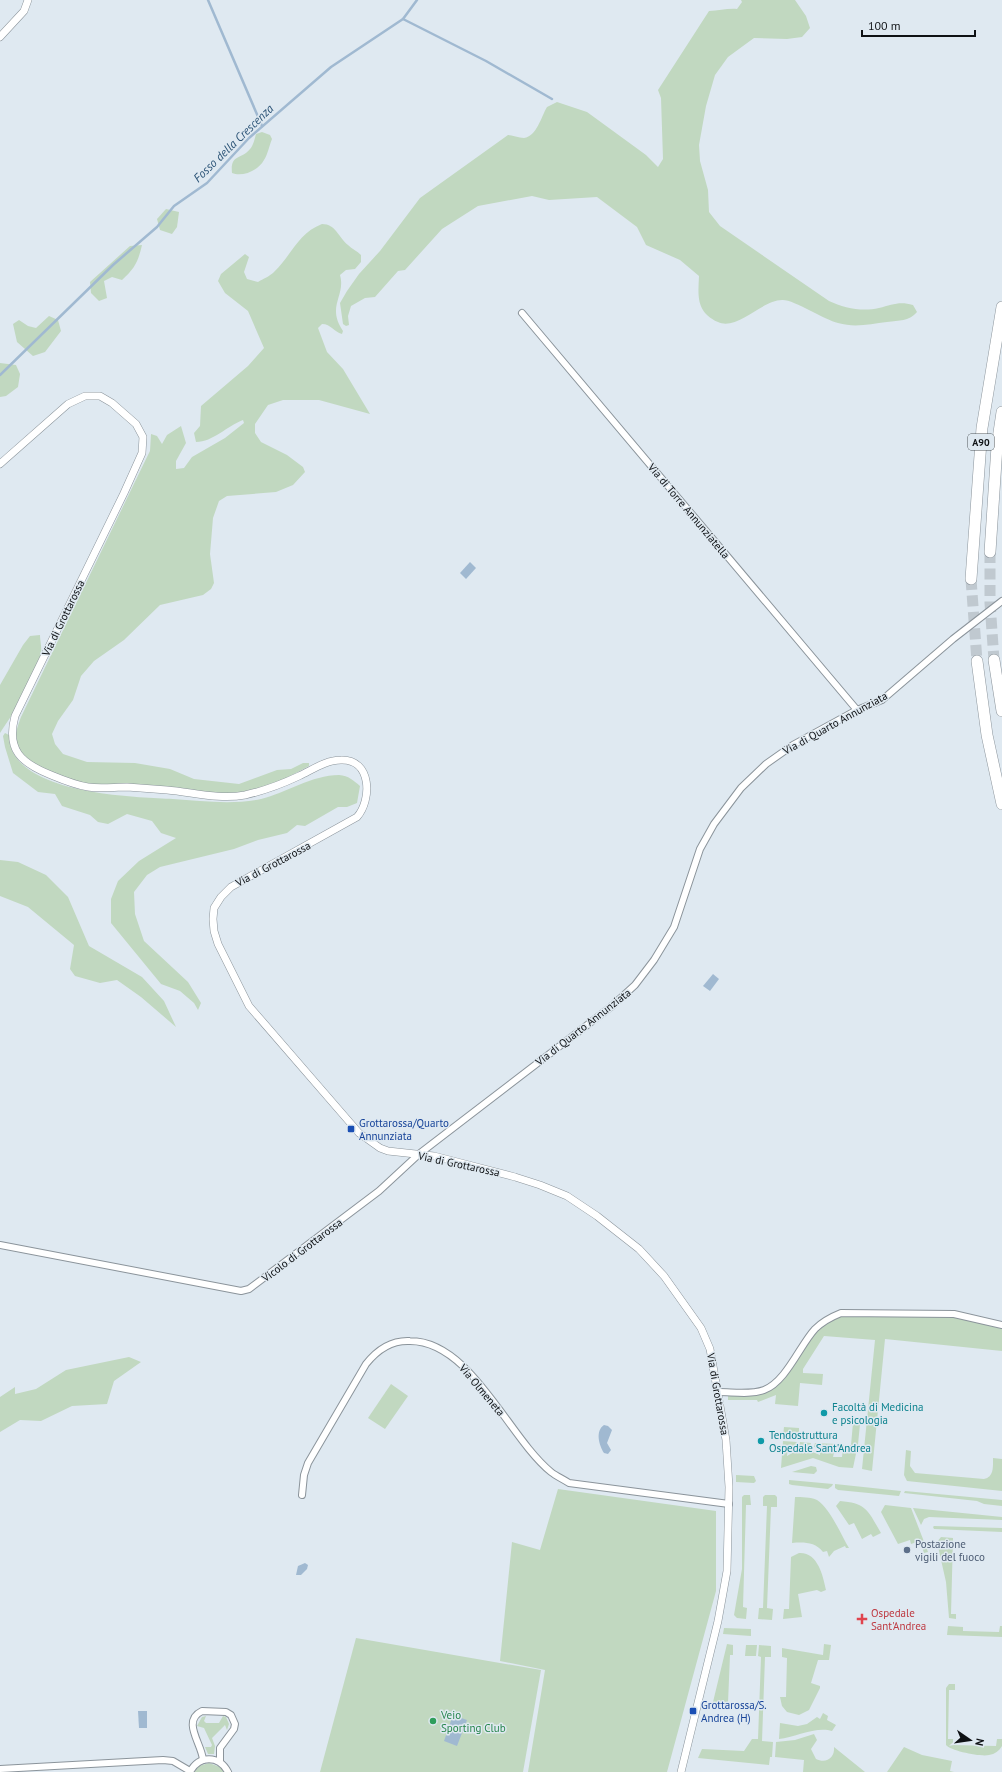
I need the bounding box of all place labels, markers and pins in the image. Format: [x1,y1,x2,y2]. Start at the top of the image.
place label: Grottarossa/Quarto Annunziata [359,1116,449,1143]
marker: Grottarossa/Quarto Annunziata [346,1124,356,1134]
place label: Facoltà di Medicina e psicologia [832,1400,923,1427]
marker: Facoltà di Medicina e psicologia [819,1408,829,1418]
place label: Tendostruttura Ospedale Sant'Andrea [769,1428,871,1455]
marker: Tendostruttura Ospedale Sant'Andrea [756,1436,766,1446]
place label: Postazione vigili del fuoco [915,1537,985,1564]
marker: Postazione vigili del fuoco [902,1545,912,1555]
place label: Ospedale Sant'Andrea [871,1606,926,1633]
marker: Ospedale Sant'Andrea [856,1613,868,1625]
place label: Grottarossa/S. Andrea (H) [701,1698,767,1725]
marker: Grottarossa/S. Andrea (H) [688,1706,698,1716]
place label: Veio Sporting Club [440,1708,506,1735]
marker: Veio Sporting Club [428,1716,438,1726]

